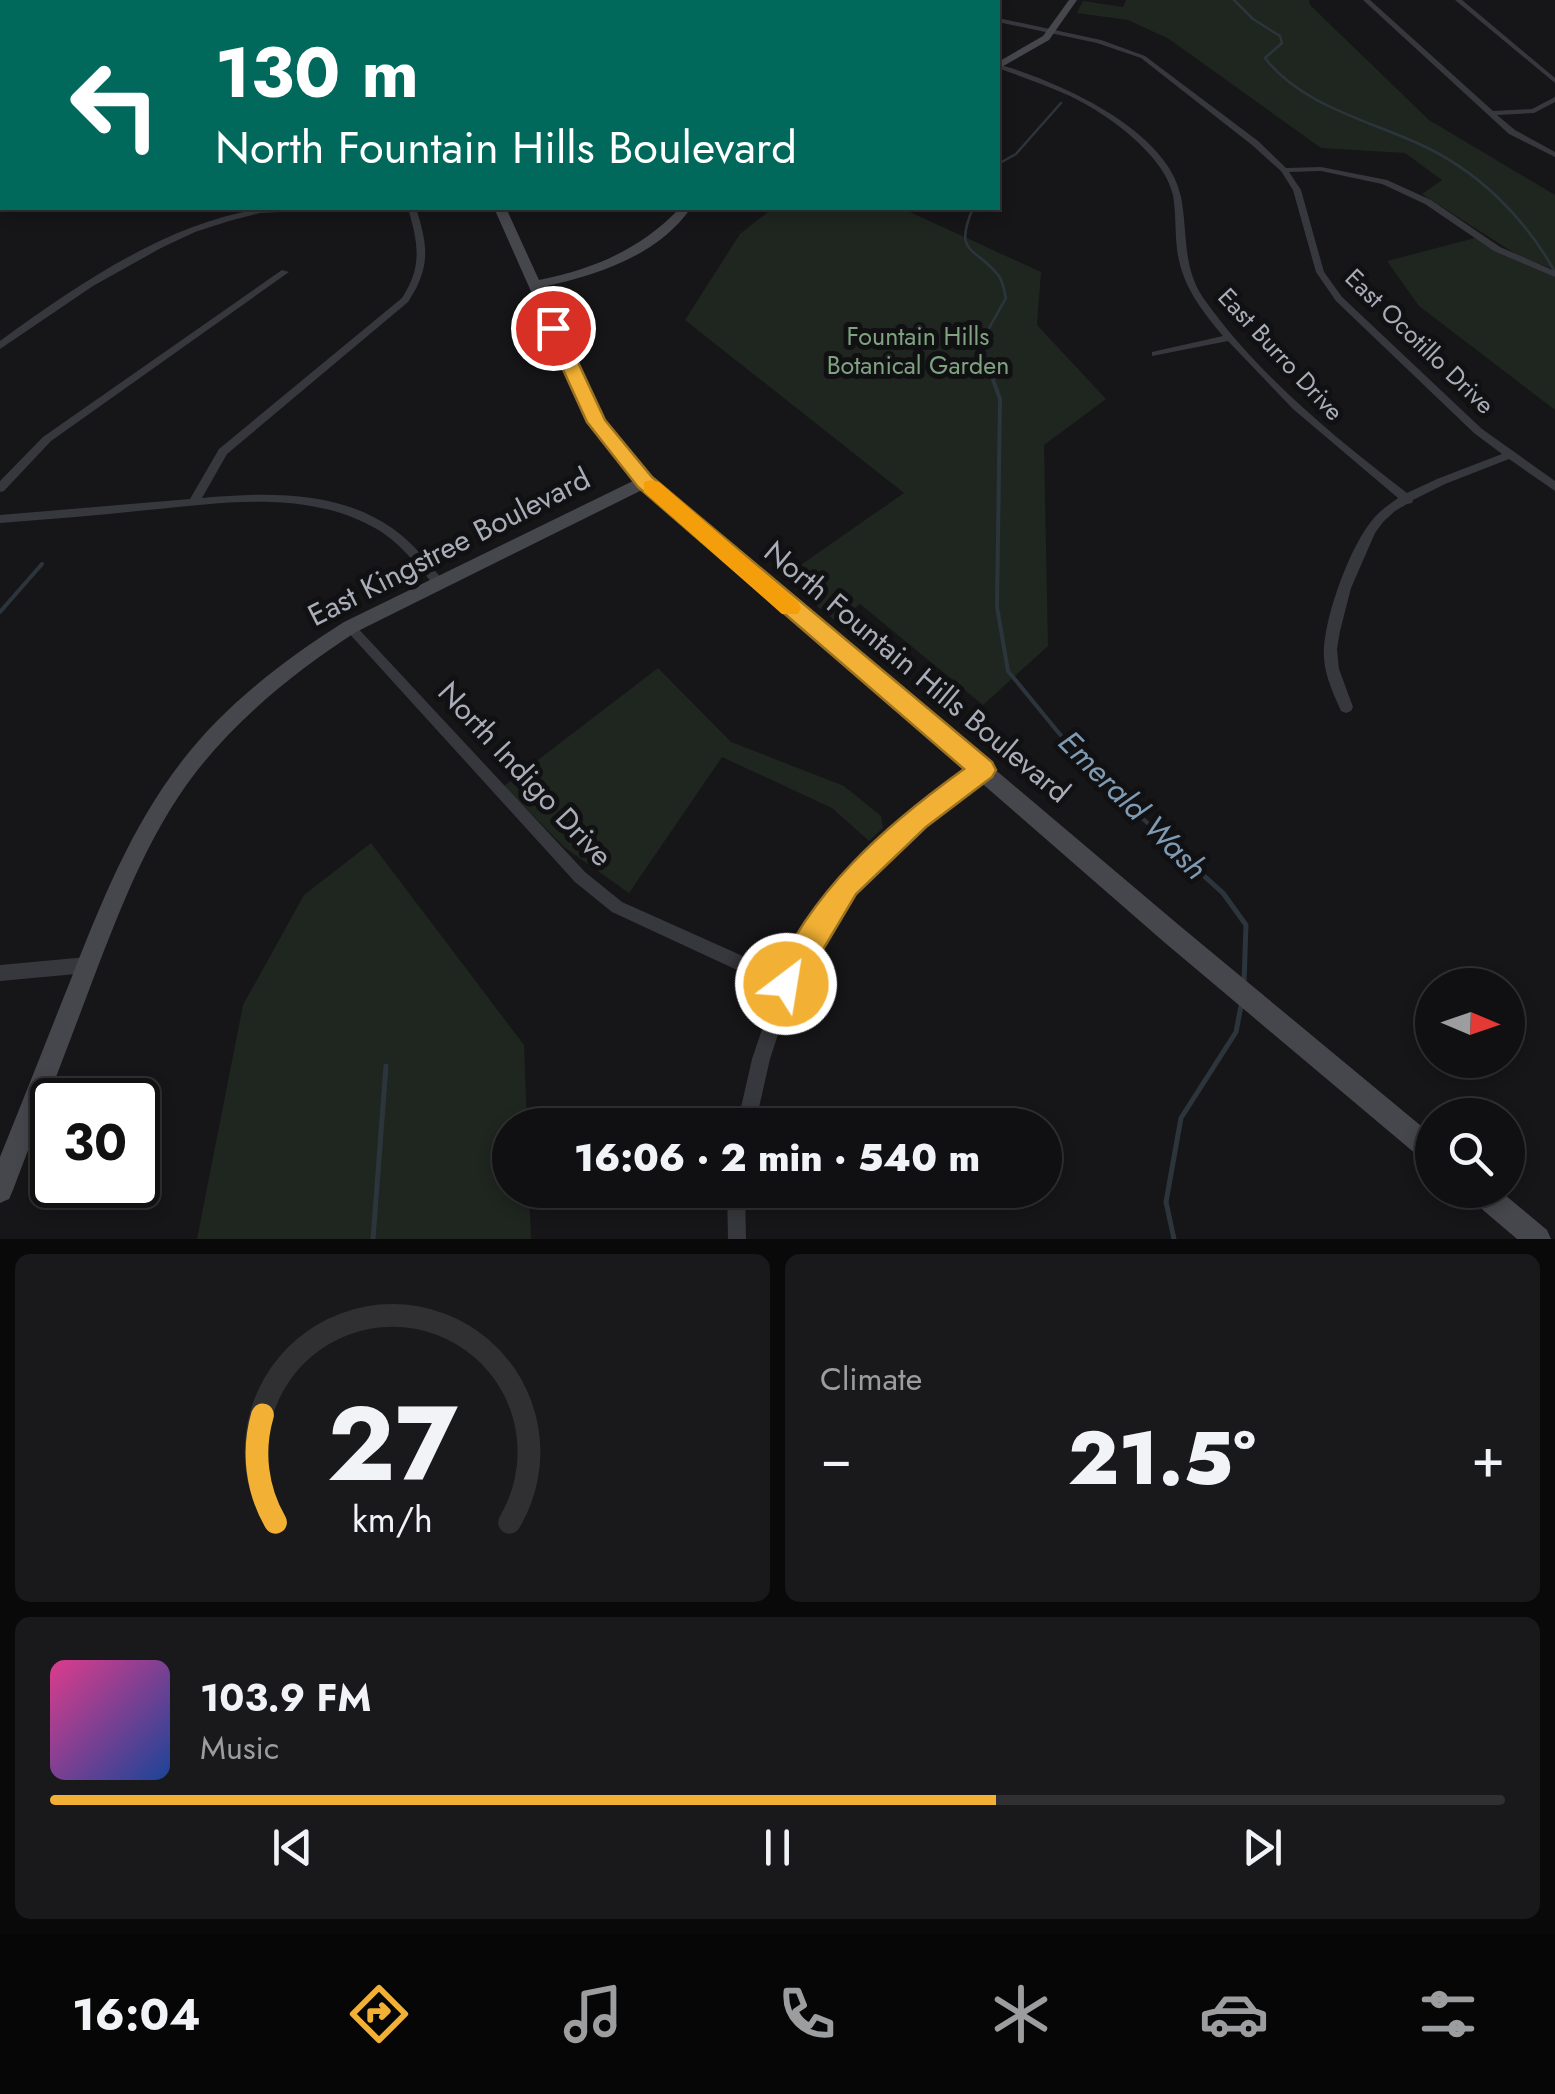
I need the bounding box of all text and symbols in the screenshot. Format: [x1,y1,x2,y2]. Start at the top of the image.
text: 130 m [215,22,419,123]
icon: left [50,40,180,170]
text: North Fountain Hills Boulevard [215,115,797,180]
street label: East Ocotillo Drive [1337,260,1503,422]
street label: East Burro Drive [1210,280,1352,428]
pin [511,286,596,371]
icon: arrive [526,301,581,356]
park label: Fountain Hills Botanical Garden [827,318,1009,383]
street label: East Kingstree Boulevard [300,457,597,636]
street label: North Fountain Hills Boulevard [755,530,1080,813]
street label: North Indigo Drive [428,672,623,876]
water label: Emerald Wash [1048,720,1218,890]
position arrow [734,932,838,1036]
north arrow [1415,968,1525,1078]
map controls [1415,968,1525,1208]
speed limit sign: 30 [30,1078,160,1208]
button: search [1415,1098,1525,1208]
text: 16:06 · 2 min · 540 m [574,1130,980,1185]
text: Climate [820,1356,922,1402]
text: 27 [327,1369,458,1519]
text: 21.5° [1068,1404,1256,1512]
text: − [820,1418,852,1498]
text: + [1471,1418,1505,1498]
text: km/h [352,1494,433,1545]
text: 103.9 FM [200,1670,371,1725]
text: Music [200,1725,279,1771]
icon: previous [265,1820,320,1875]
icon: pause [750,1820,805,1875]
icon: next [1235,1820,1290,1875]
icon: directions [344,1979,414,2049]
icon: music [558,1979,628,2049]
icon: phone [772,1979,842,2049]
icon: climate [986,1979,1056,2049]
icon: car [1199,1979,1269,2049]
icon: filters [1413,1979,1483,2049]
text: 16:04 [72,1982,201,2047]

